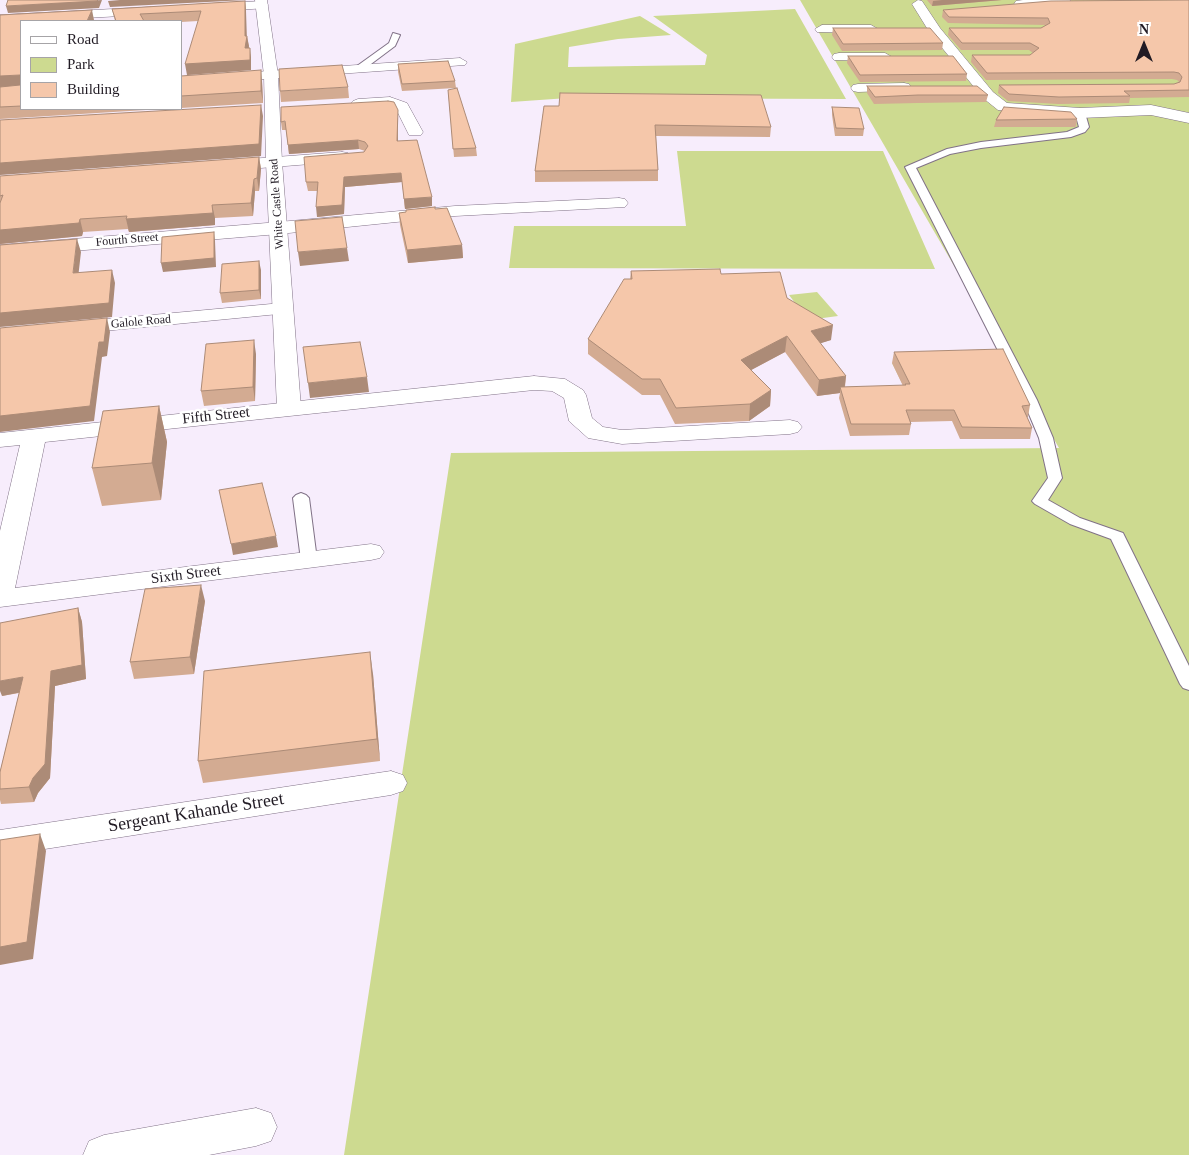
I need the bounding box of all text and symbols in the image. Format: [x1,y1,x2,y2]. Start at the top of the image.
legend [20,20,182,110]
north arrow [1119,20,1169,70]
text: N [1139,22,1149,37]
text: Road [67,31,99,47]
text: Park [67,56,95,72]
text: Building [67,81,120,97]
street label: White Castle Road [267,158,287,250]
street label: Fourth Street [95,230,159,250]
street label: Galole Road [110,312,172,332]
street label: Fifth Street [181,404,251,428]
street label: Sixth Street [150,562,222,588]
street label: Sergeant Kahande Street [107,788,285,838]

